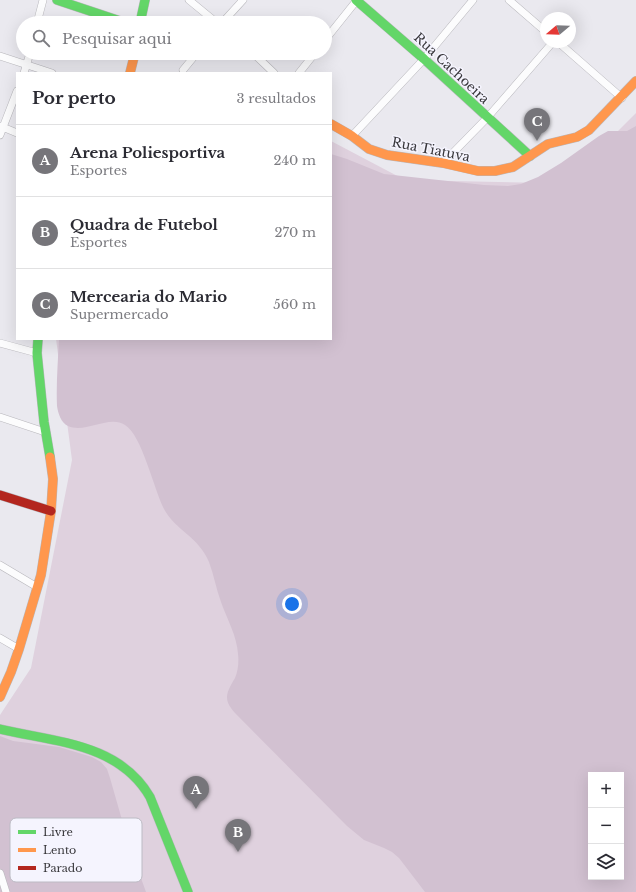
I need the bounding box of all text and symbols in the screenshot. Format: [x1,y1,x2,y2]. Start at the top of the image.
north arrow [540,12,576,48]
search box [16,16,332,60]
icon: search [30,27,52,49]
text: Pesquisar aqui [62,29,172,48]
street label: Rua Cachoeira [410,29,494,108]
text: Por perto [32,88,116,109]
text: 3 resultados [237,90,316,107]
pin: C [524,108,550,141]
street label: Rua Tiatuva [390,134,472,166]
text: Arena Poliesportiva [70,143,225,162]
text: A [40,152,50,169]
text: 240 m [273,152,316,169]
text: Esportes [70,162,127,179]
text: Quadra de Futebol [70,215,218,234]
text: B [40,224,50,241]
text: 270 m [275,224,316,241]
text: Esportes [70,234,127,251]
text: Mercearia do Mario [70,287,227,306]
text: C [40,296,50,313]
text: 560 m [273,296,316,313]
text: Supermercado [70,306,168,323]
your location [282,594,302,614]
map controls [588,772,624,880]
button: + [588,772,624,808]
pin: A [183,776,209,809]
button: − [588,808,624,844]
legend [10,818,142,882]
pin: B [225,819,251,852]
text: Livre [43,825,73,839]
text: Lento [43,843,76,857]
button: layers [588,844,624,880]
text: Parado [43,861,82,875]

